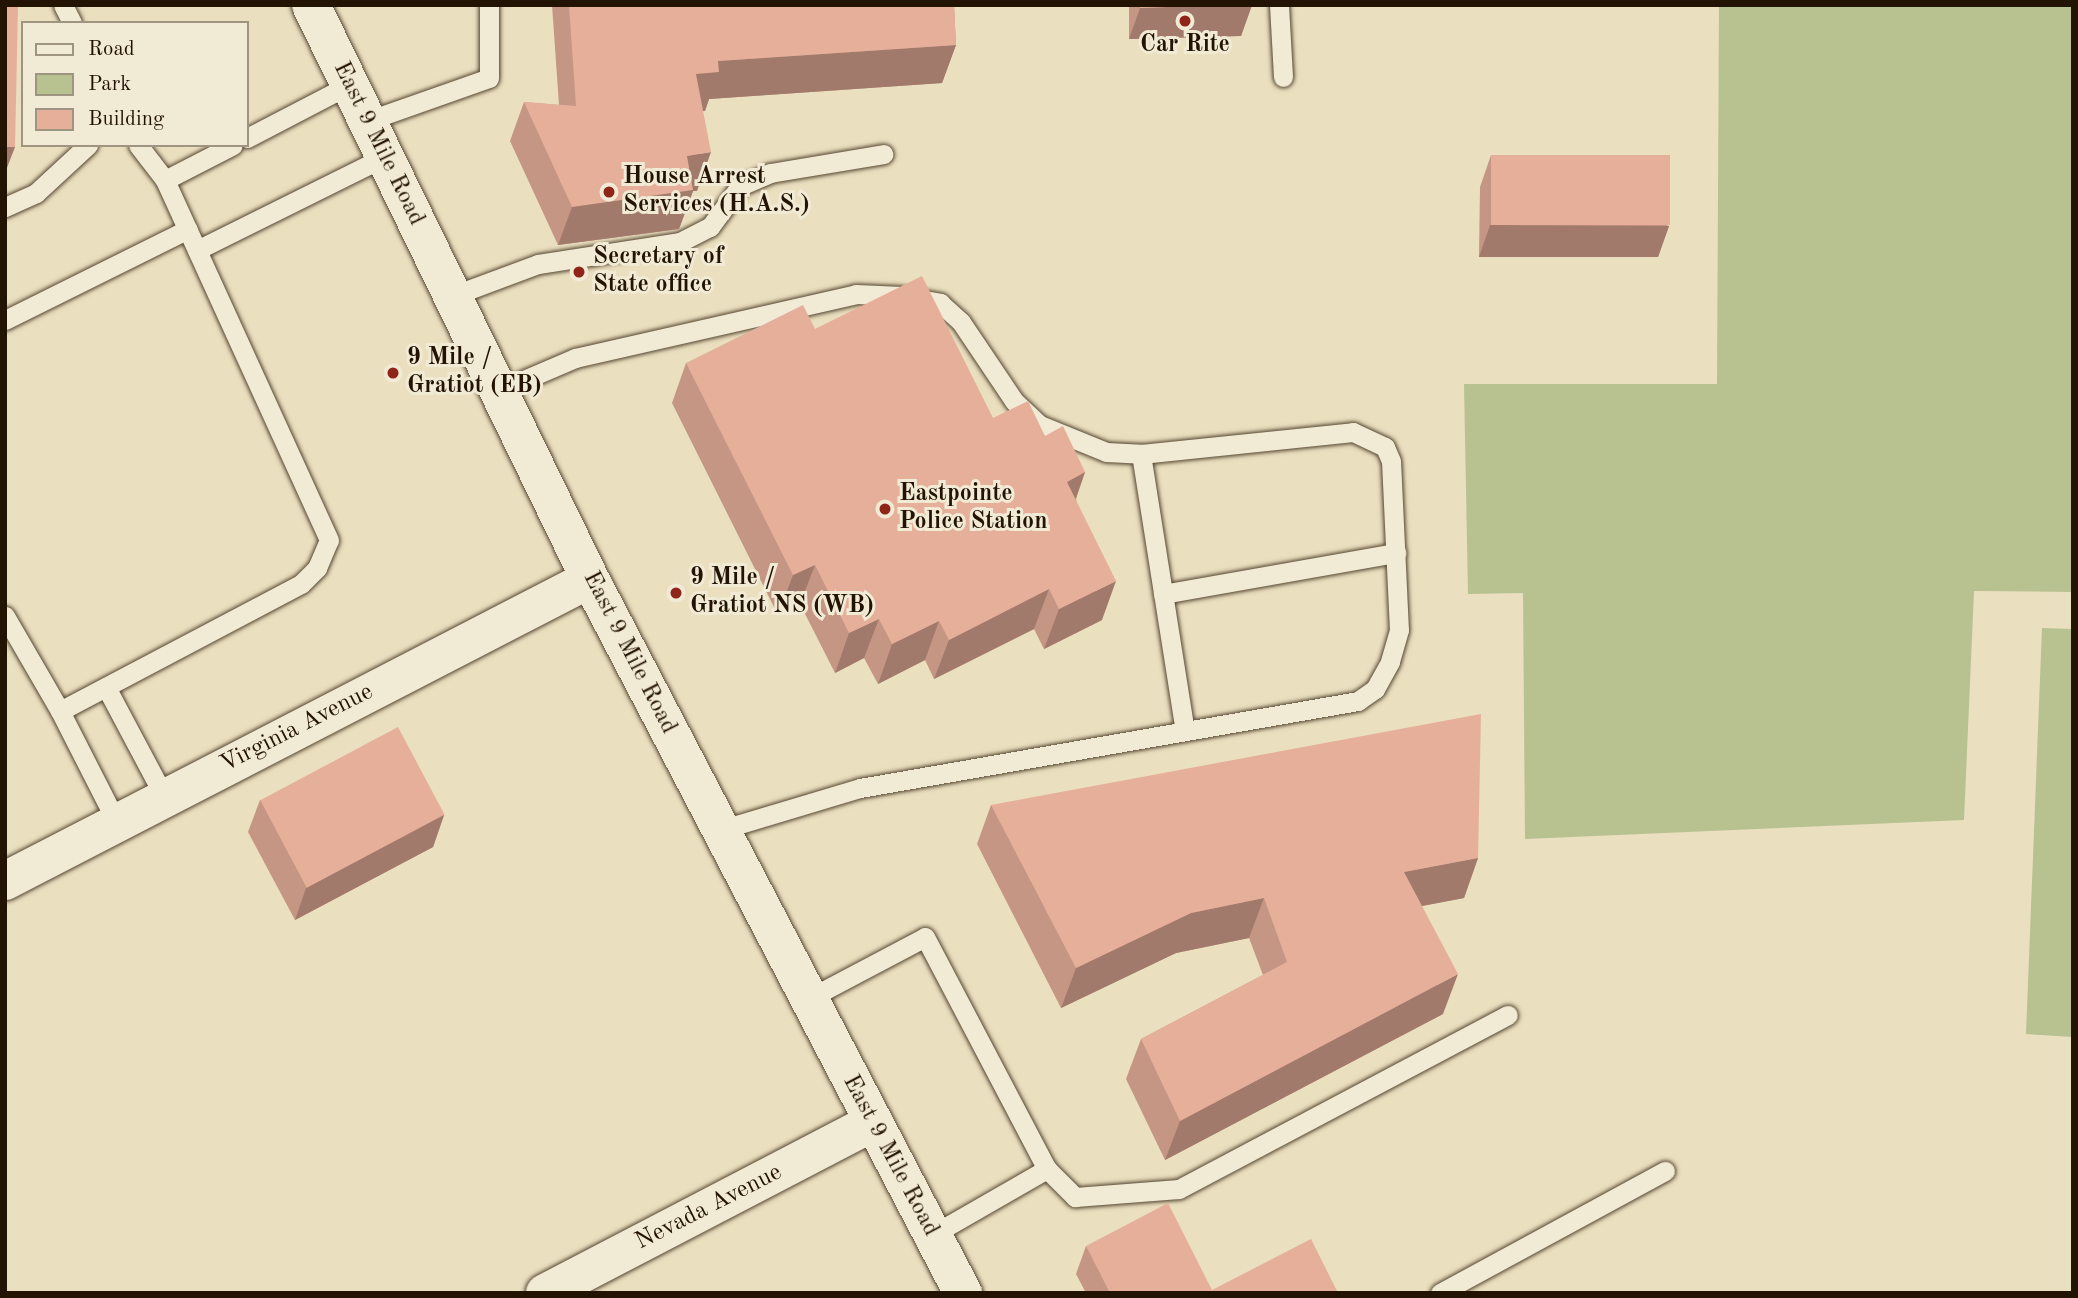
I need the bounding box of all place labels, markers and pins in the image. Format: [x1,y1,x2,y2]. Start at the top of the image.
marker: Car Rite [1177,13,1193,29]
place label: Car Rite [1140,32,1230,60]
place label: House Arrest Services (H.A.S.) [623,164,810,220]
marker: House Arrest Services (H.A.S.) [601,184,617,200]
place label: Secretary of State office [593,244,723,300]
marker: Secretary of State office [571,264,587,280]
place label: 9 Mile / Gratiot (EB) [407,345,542,401]
marker: 9 Mile / Gratiot (EB) [385,365,401,381]
place label: Eastpointe Police Station [899,481,1048,537]
marker: Eastpointe Police Station [877,501,893,517]
place label: 9 Mile / Gratiot NS (WB) [690,565,874,621]
marker: 9 Mile / Gratiot NS (WB) [668,585,684,601]

